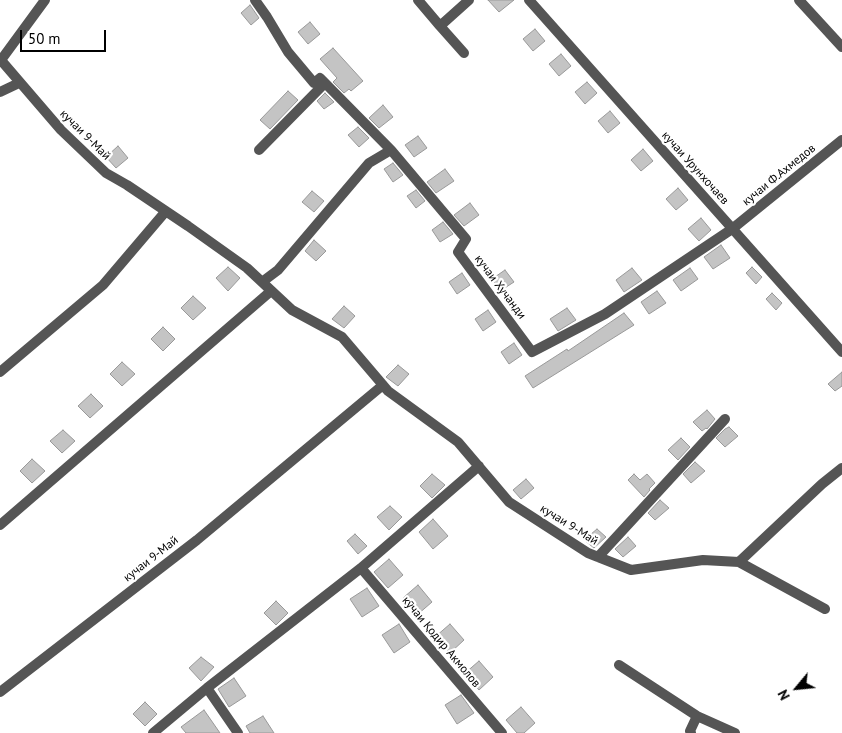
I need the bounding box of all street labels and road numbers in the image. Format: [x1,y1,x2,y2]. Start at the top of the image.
street label: кучаи 9-Май [57,107,113,163]
street label: кучаи Урунхочаев [658,128,732,208]
street label: кучаи Ф.Ахмедов [740,141,818,209]
street label: кучаи Хучанди [471,252,529,322]
street label: кучаи 9-Май [537,501,601,549]
street label: кучаи 9-Май [121,533,181,585]
street label: кӯчаи Қодир Акмолов [399,594,483,690]

